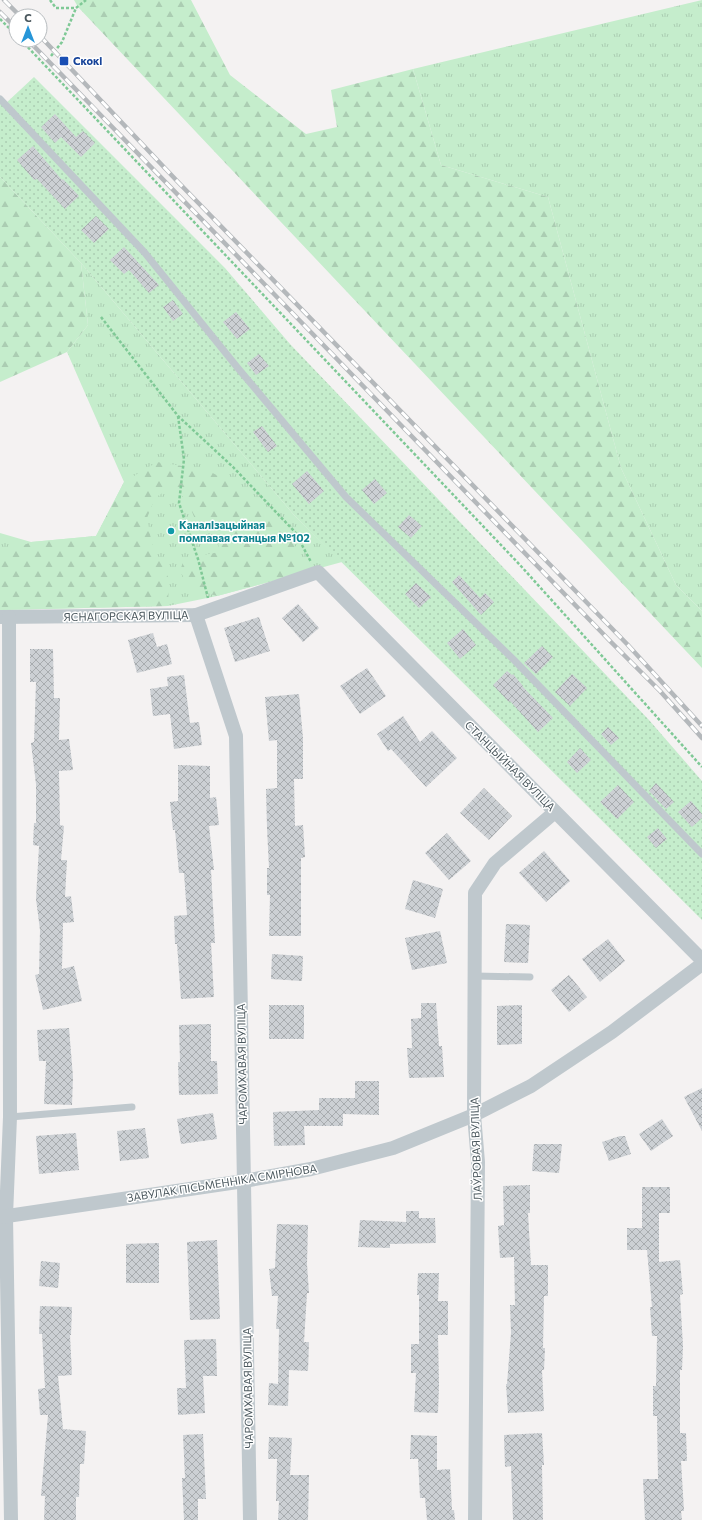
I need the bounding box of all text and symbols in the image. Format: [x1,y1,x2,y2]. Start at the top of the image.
north arrow [8,8,48,48]
text: С [24,11,32,24]
place label: Скокі [73,54,102,67]
marker: Скокі [58,55,70,67]
place label: Каналізацыйная помпавая станцыя №102 [179,518,310,544]
marker: Каналізацыйная помпавая станцыя №102 [166,526,176,536]
street label: ЯСНАГОРСКАЯ ВУЛІЦА [63,608,189,623]
street label: СТАНЦЫЙНАЯ ВУЛІЦА [463,717,559,814]
street label: ЧАРОМХАВАЯ ВУЛІЦА [234,1003,249,1125]
street label: ЛАЎРОВАЯ ВУЛІЦА [466,1097,484,1201]
street label: ЗАВУЛАК ПІСЬМЕННІКА СМІРНОВА [126,1161,318,1204]
street label: ЧАРОМХАВАЯ ВУЛІЦА [240,1327,255,1449]

